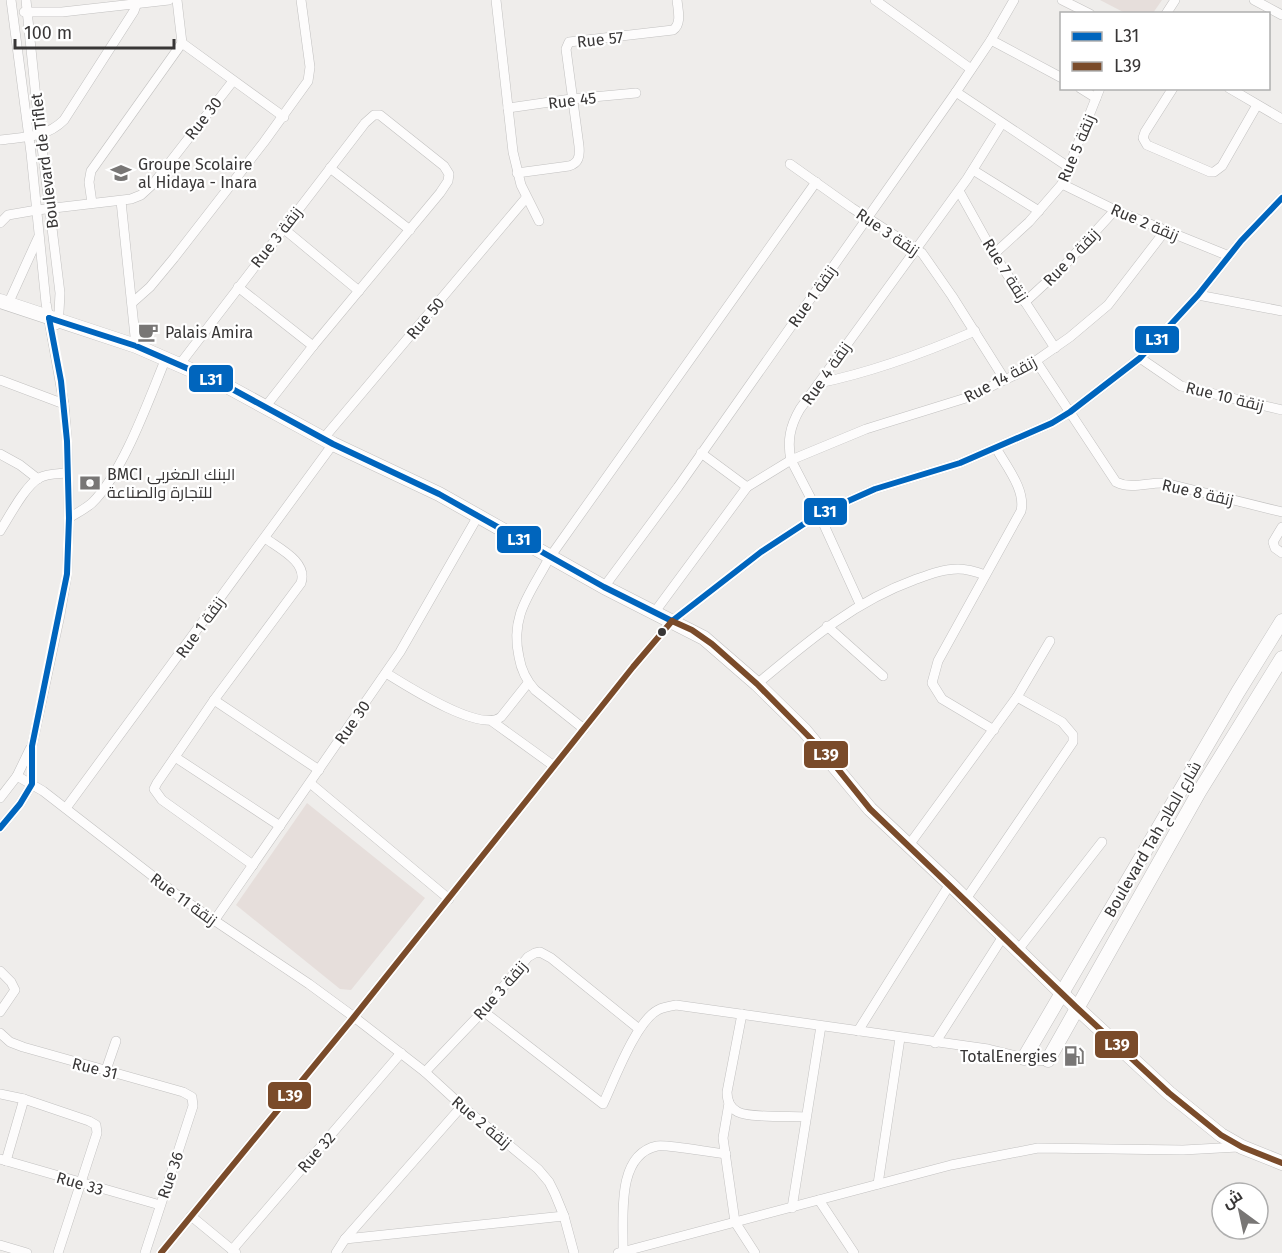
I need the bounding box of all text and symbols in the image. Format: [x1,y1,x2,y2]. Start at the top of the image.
scale bar [15,12,174,50]
legend [1060,12,1270,90]
text: 100 m [24,22,72,44]
text: L31 [1114,25,1139,47]
street label: Rue 57 [576,28,624,51]
text: L39 [1114,55,1141,77]
street label: Rue 45 [547,88,597,113]
street label: Boulevard de Tiflet [27,92,62,230]
street label: Rue 30 [181,93,226,143]
street label: Rue 5 زنقة [1054,111,1099,185]
place label: Groupe Scolaire al Hidaya - Inara [138,155,257,192]
school or university icon: Groupe Scolaire al Hidaya - Inara [109,161,133,185]
street label: Rue 2 زنقة [1108,200,1182,245]
street label: Rue 3 زنقة [247,203,306,272]
street label: Rue 3 زنقة [853,204,923,260]
street label: Rue 9 زنقة [1039,225,1103,290]
street label: Rue 7 زنقة [979,235,1033,306]
street label: Rue 1 زنقة [784,262,841,331]
street label: Rue 50 [402,293,448,343]
cafe icon: Palais Amira [136,320,160,344]
place label: Palais Amira [165,323,253,342]
line badge: L31 [1134,325,1180,354]
text: L31 [1145,330,1169,349]
street label: Rue 4 زنقة [798,338,855,409]
street label: Rue 14 زنقة [961,352,1040,407]
line badge: L31 [188,364,234,393]
text: L31 [199,370,223,389]
street label: Rue 10 زنقة [1184,378,1266,415]
place label: BMCI البنك المغربي للتجارة والصناعة [107,465,235,502]
bank icon: BMCI البنك المغربي للتجارة والصناعة [78,471,102,495]
street label: Rue 8 زنقة [1160,475,1236,510]
line badge: L31 [803,497,848,526]
text: L31 [813,502,837,521]
line badge: L31 [496,525,542,554]
text: L31 [507,530,531,549]
street label: Rue 1 زنقة [172,593,229,662]
unlabelled marker [656,626,668,638]
street label: Rue 30 [331,697,374,748]
line badge: L39 [803,740,849,769]
text: L39 [813,745,839,764]
street label: Boulevard Tah شارع الطاح [1100,758,1207,922]
street label: Rue 11 زنقة [147,869,221,930]
street label: Rue 3 زنقة [470,957,531,1024]
line badge: L39 [1094,1030,1139,1059]
text: L39 [1104,1035,1130,1054]
fuel station icon: TotalEnergies [1062,1044,1086,1068]
place label: TotalEnergies [960,1047,1057,1066]
street label: Rue 31 [70,1054,120,1083]
line badge: L39 [267,1081,312,1110]
text: L39 [277,1086,303,1105]
street label: Rue 2 زنقة [448,1092,515,1153]
street label: Rue 32 [294,1128,339,1177]
street label: Rue 36 [154,1149,187,1201]
street label: Rue 33 [54,1168,106,1199]
north arrow [1210,1181,1270,1241]
text: ش [1218,1185,1246,1212]

